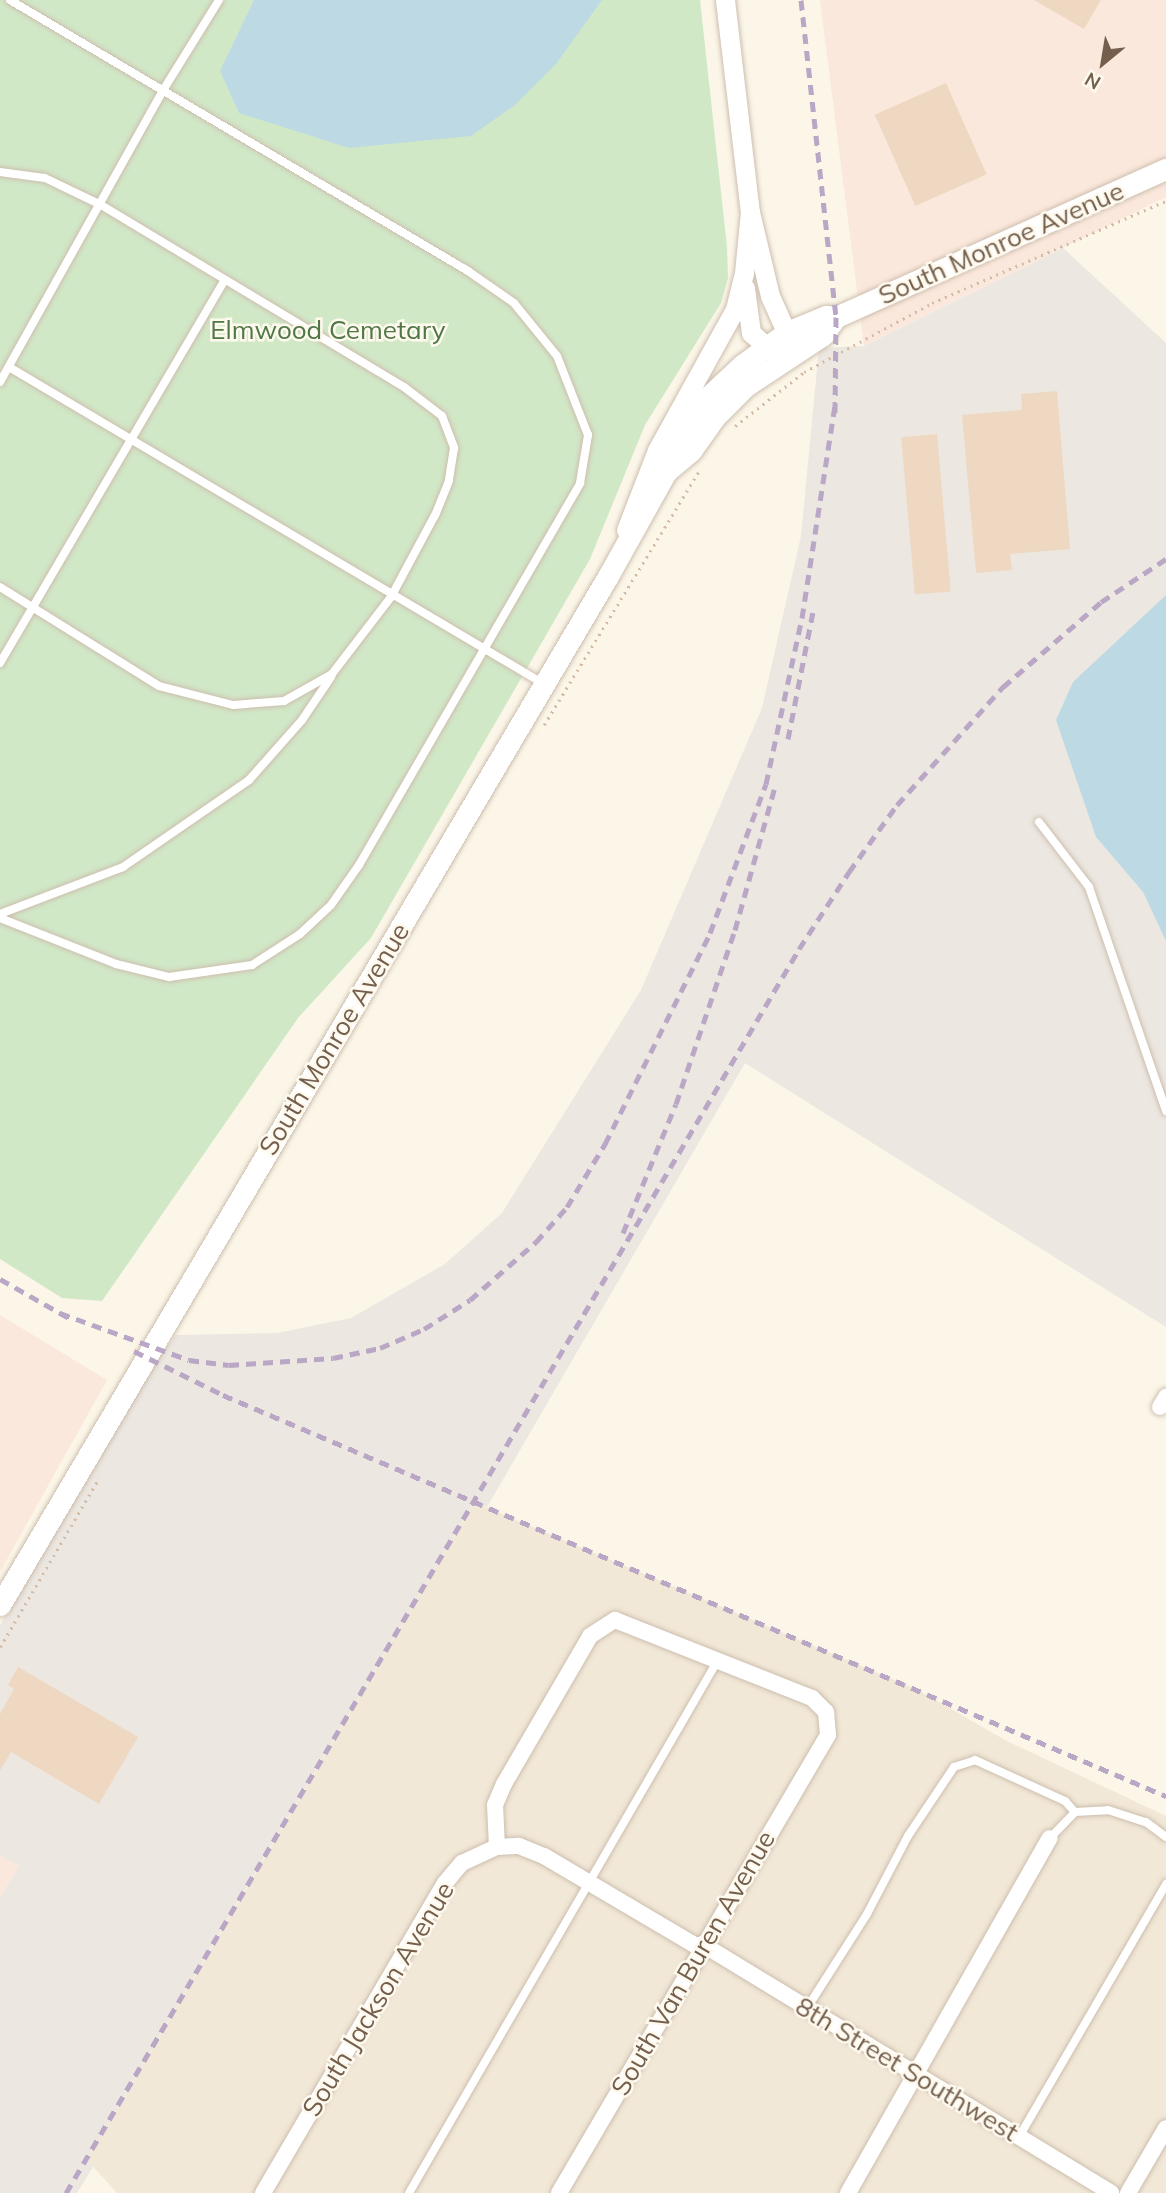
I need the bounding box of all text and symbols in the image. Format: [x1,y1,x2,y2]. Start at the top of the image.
north arrow [1068,28,1138,98]
text: N [1080,67,1105,95]
street label: South Monroe Avenue [874,175,1128,311]
park label: Elmwood Cemetary [210,314,446,346]
street label: South Monroe Avenue [252,917,416,1161]
street label: South Van Buren Avenue [604,1825,782,2101]
street label: South Jackson Avenue [296,1876,460,2122]
street label: 8th Street Southwest [790,1990,1024,2148]

